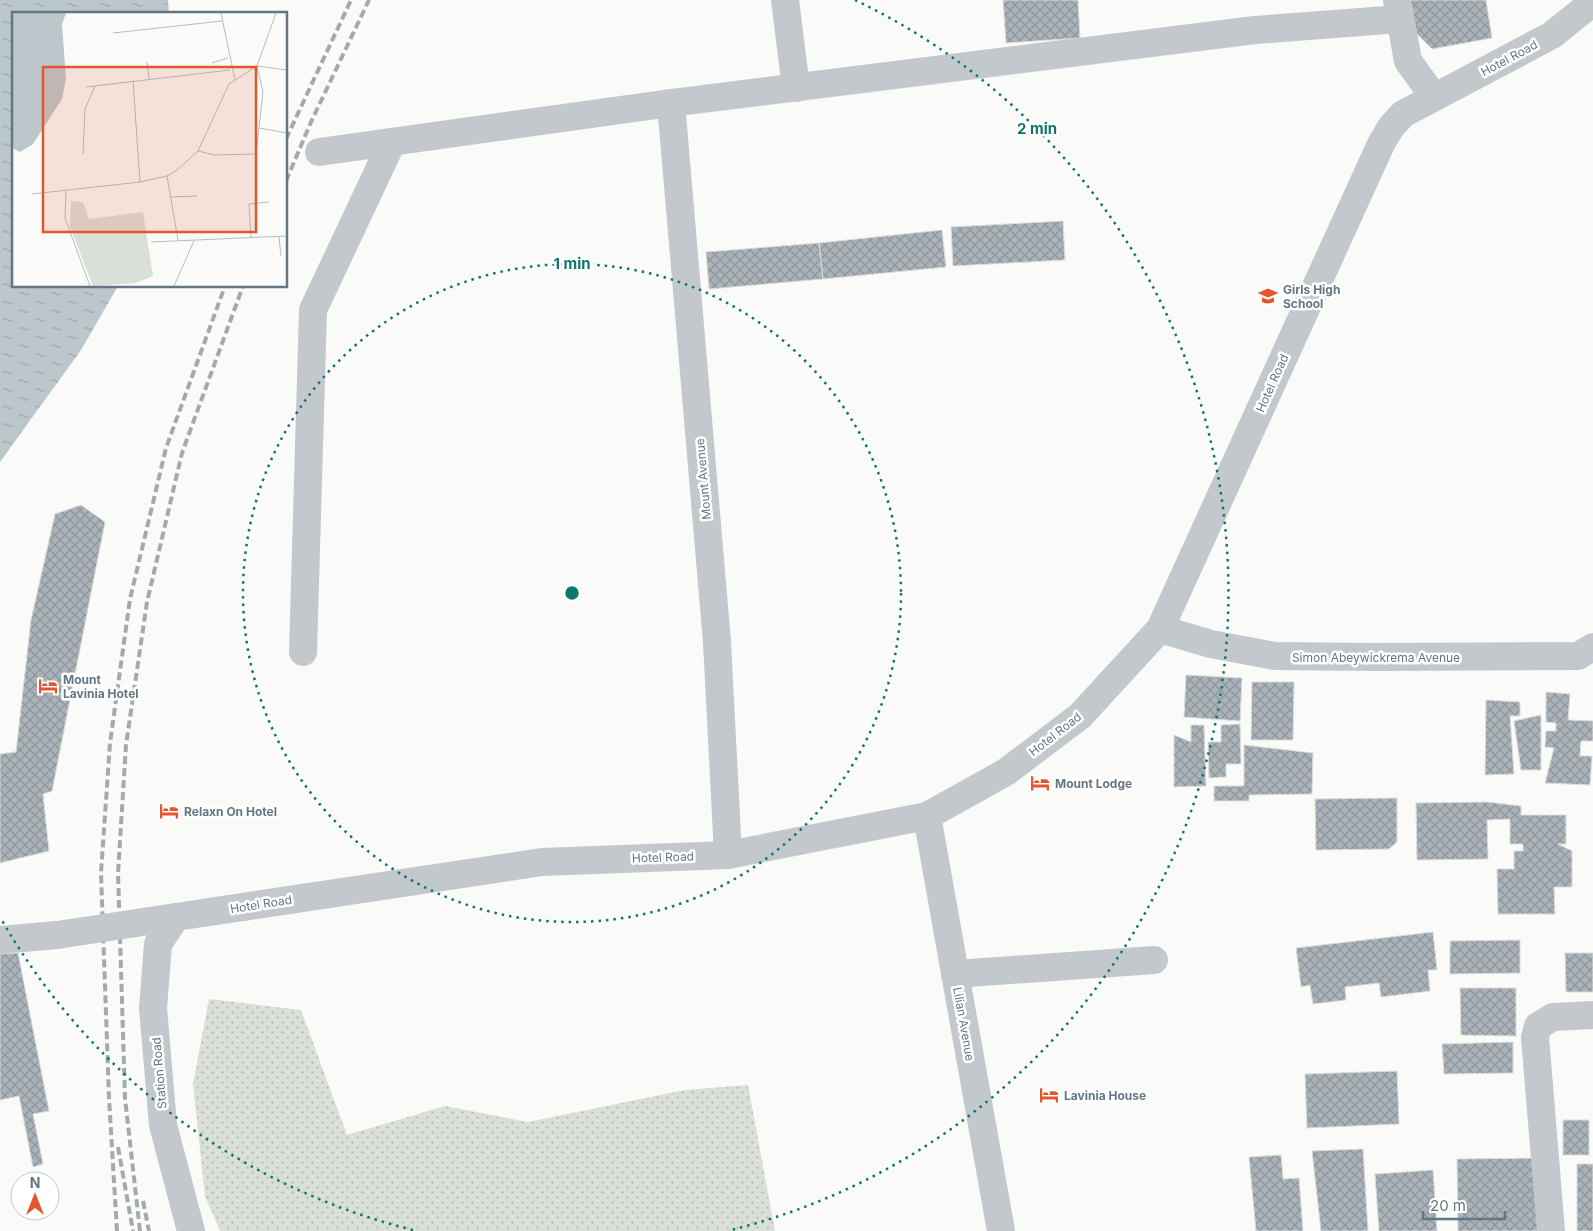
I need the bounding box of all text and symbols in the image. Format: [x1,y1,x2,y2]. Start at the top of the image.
inset map [12,12,288,288]
street label: Hotel Road [1478,37,1540,79]
text: 2 min [1017,119,1057,138]
text: 1 min [553,254,591,273]
place label: Girls High School [1283,282,1340,311]
school or university icon: Girls High School [1257,285,1279,307]
street label: Hotel Road [1253,352,1291,414]
street label: Mount Avenue [692,438,714,520]
centre of rings [563,584,581,602]
street label: Simon Abeywickrema Avenue [1292,650,1460,665]
place label: Mount Lavinia Hotel [63,672,139,701]
hotel icon: Mount Lavinia Hotel [37,675,59,697]
street label: Hotel Road [1026,709,1084,759]
hotel icon: Mount Lodge [1029,772,1051,794]
place label: Mount Lodge [1055,776,1132,791]
hotel icon: Relaxn On Hotel [158,800,180,822]
place label: Relaxn On Hotel [184,804,277,819]
street label: Hotel Road [632,848,694,866]
street label: Hotel Road [229,892,293,916]
street label: Lilian Avenue [950,986,978,1062]
street label: Station Road [148,1037,170,1109]
hotel icon: Lavinia House [1038,1084,1060,1106]
place label: Lavinia House [1064,1088,1146,1103]
north arrow [10,1171,60,1221]
text: N [30,1174,40,1191]
scale bar [1423,1188,1506,1220]
text: 20 m [1430,1196,1466,1215]

